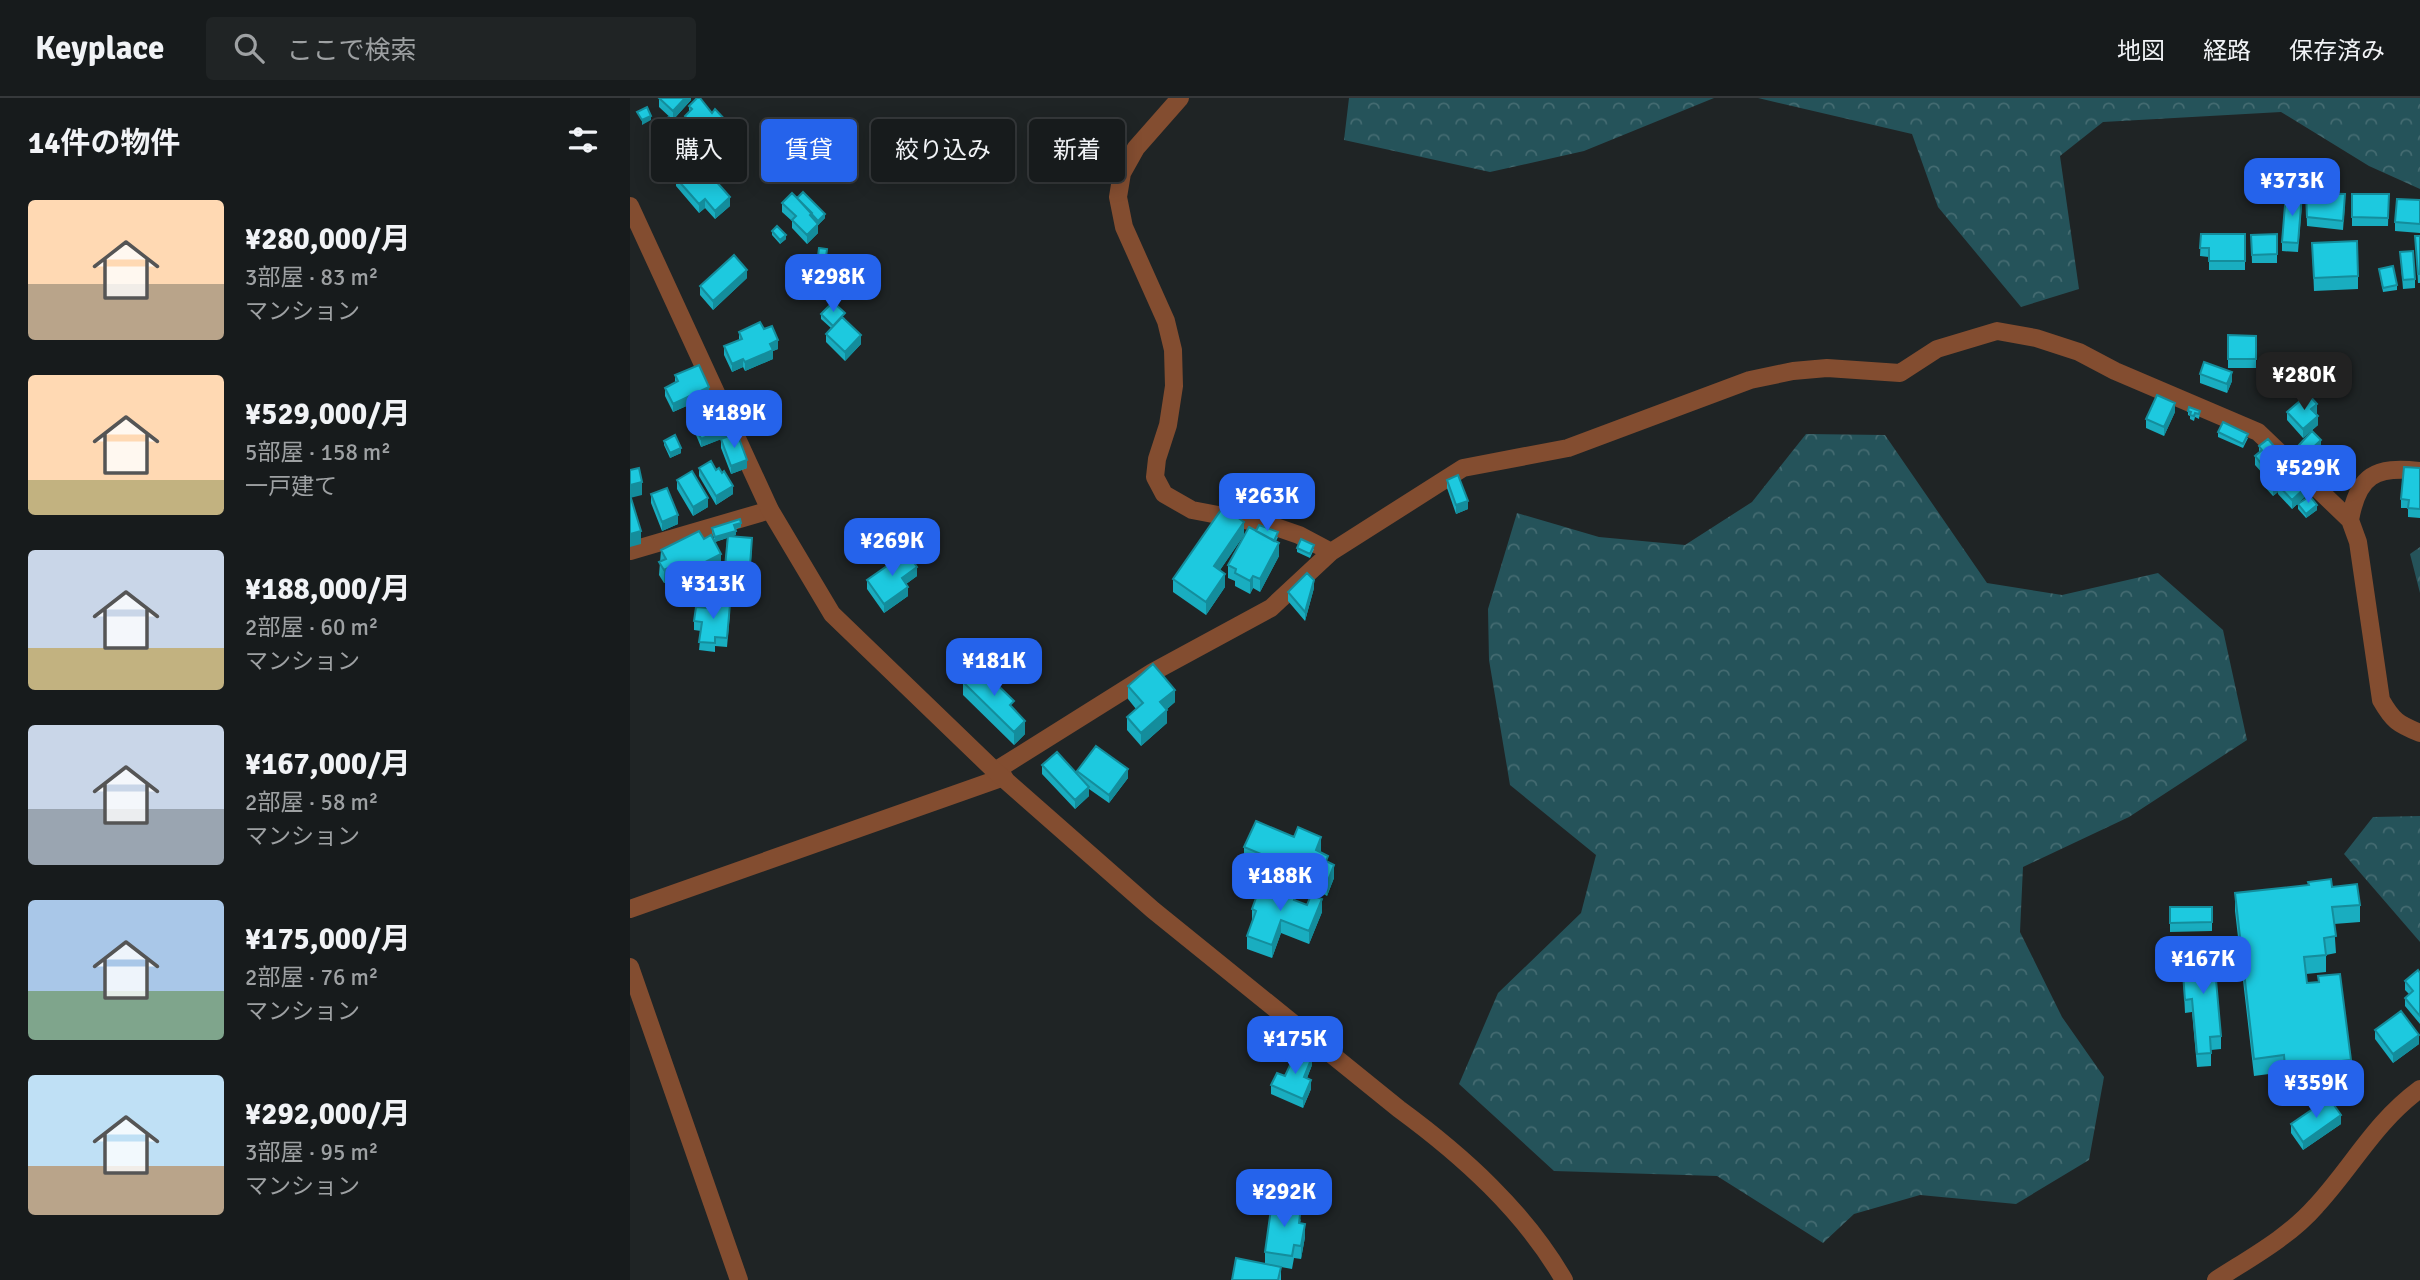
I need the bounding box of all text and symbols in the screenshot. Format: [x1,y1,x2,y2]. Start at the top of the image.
search box [206,17,696,80]
text: Keyplace [35,28,164,69]
icon: search [230,29,268,67]
text: ここで検索 [286,35,416,67]
text: 地図 [2117,36,2165,66]
text: 経路 [2203,36,2251,66]
text: 保存済み [2289,36,2385,66]
chip: 購入 [651,119,747,182]
chip: 賃貸 [761,119,857,182]
chip: 絞り込み [871,119,1015,182]
chip: 新着 [1029,119,1125,182]
icon: filters [564,121,602,159]
text: 14件の物件 [28,125,180,162]
pin: ¥373K [2243,158,2341,218]
text: ¥373K [2260,166,2324,195]
text: ¥280,000/月 [245,221,411,258]
icon: home [84,228,168,312]
pin: ¥298K [784,254,882,314]
text: ¥298K [801,262,865,291]
text: 3部屋 · 83 m² [245,263,378,292]
text: マンション [245,297,360,326]
pin: ¥280K [2255,352,2353,412]
text: ¥280K [2272,360,2336,389]
pin: ¥189K [685,390,783,450]
text: ¥529,000/月 [245,396,411,433]
text: ¥189K [702,398,766,427]
icon: home [84,403,168,487]
text: 5部屋 · 158 m² [245,438,391,467]
pin: ¥529K [2259,446,2357,505]
text: ¥529K [2276,453,2340,482]
text: 一戸建て [245,472,337,501]
pin: ¥263K [1218,474,1316,533]
text: ¥263K [1235,481,1299,510]
pin: ¥269K [843,518,941,578]
text: ¥269K [860,526,924,555]
pin: ¥313K [664,561,762,621]
text: ¥313K [681,569,745,598]
text: ¥188,000/月 [245,571,411,608]
icon: home [84,578,168,662]
text: 2部屋 · 60 m² [245,613,378,642]
pin: ¥181K [945,638,1043,698]
text: ¥181K [962,646,1026,675]
text: マンション [245,647,360,676]
text: ¥167,000/月 [245,746,411,783]
icon: home [84,753,168,837]
text: 2部屋 · 58 m² [245,788,378,817]
text: マンション [245,822,360,851]
pin: ¥188K [1231,854,1329,913]
text: ¥188K [1248,861,1312,890]
text: ¥175,000/月 [245,921,411,958]
icon: home [84,928,168,1012]
pin: ¥167K [2154,936,2252,996]
text: ¥167K [2171,944,2235,973]
text: 2部屋 · 76 m² [245,963,378,992]
text: マンション [245,997,360,1026]
pin: ¥175K [1246,1016,1344,1076]
text: ¥175K [1263,1024,1327,1053]
pin: ¥359K [2267,1060,2365,1120]
text: ¥359K [2284,1068,2348,1097]
text: ¥292,000/月 [245,1096,411,1133]
icon: home [84,1103,168,1187]
text: 3部屋 · 95 m² [245,1138,378,1167]
pin: ¥292K [1235,1170,1333,1229]
text: マンション [245,1172,360,1201]
text: ¥292K [1252,1177,1316,1206]

